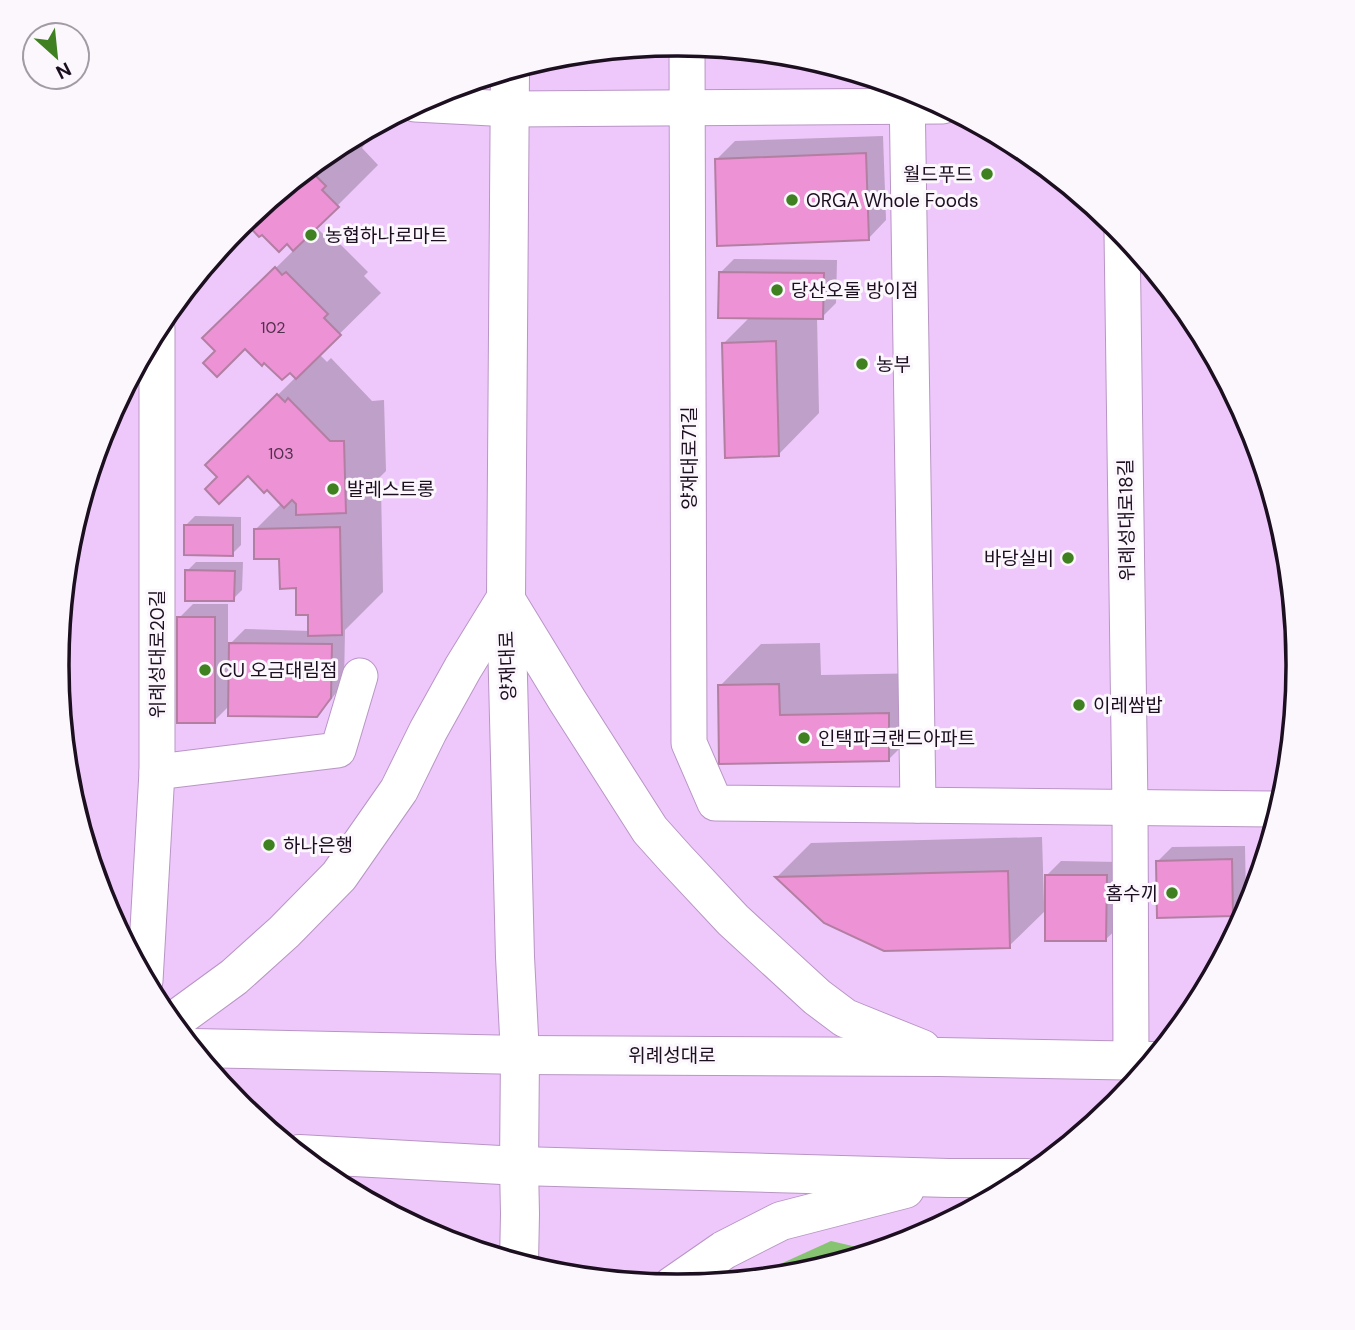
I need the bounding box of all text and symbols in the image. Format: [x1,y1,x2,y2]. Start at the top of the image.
north arrow [21,21,91,91]
text: N [52,56,75,85]
place label: 월드푸드 [903,162,973,187]
marker: 월드푸드 [979,166,995,182]
place label: ORGA Whole Foods [806,188,978,213]
marker: ORGA Whole Foods [784,192,800,208]
place label: 농협하나로마트 [325,223,447,248]
marker: 농협하나로마트 [303,227,319,243]
place label: 당산오돌 방이점 [791,278,918,303]
marker: 당산오돌 방이점 [769,282,785,298]
house number: 102 [261,317,286,338]
place label: 농부 [876,352,911,377]
marker: 농부 [854,356,870,372]
street label: 양재대로71길 [677,406,702,510]
house number: 103 [268,443,294,464]
street label: 위례성대로18길 [1113,459,1140,581]
place label: 발레스트롱 [347,477,434,502]
marker: 발레스트롱 [325,481,341,497]
place label: 바당실비 [984,546,1054,571]
marker: 바당실비 [1060,550,1076,566]
street label: 위례성대로20길 [145,590,170,718]
street label: 양재대로 [494,631,521,701]
place label: CU 오금대림점 [219,658,338,683]
marker: CU 오금대림점 [197,662,213,678]
place label: 이레쌈밥 [1093,693,1163,718]
marker: 이레쌈밥 [1071,697,1087,713]
place label: 인택파크랜드아파트 [818,726,975,751]
marker: 인택파크랜드아파트 [796,730,812,746]
place label: 하나은행 [283,833,353,858]
marker: 하나은행 [261,837,277,853]
place label: 홈수끼 [1106,881,1158,906]
marker: 홈수끼 [1164,885,1180,901]
street label: 위례성대로 [628,1043,716,1068]

